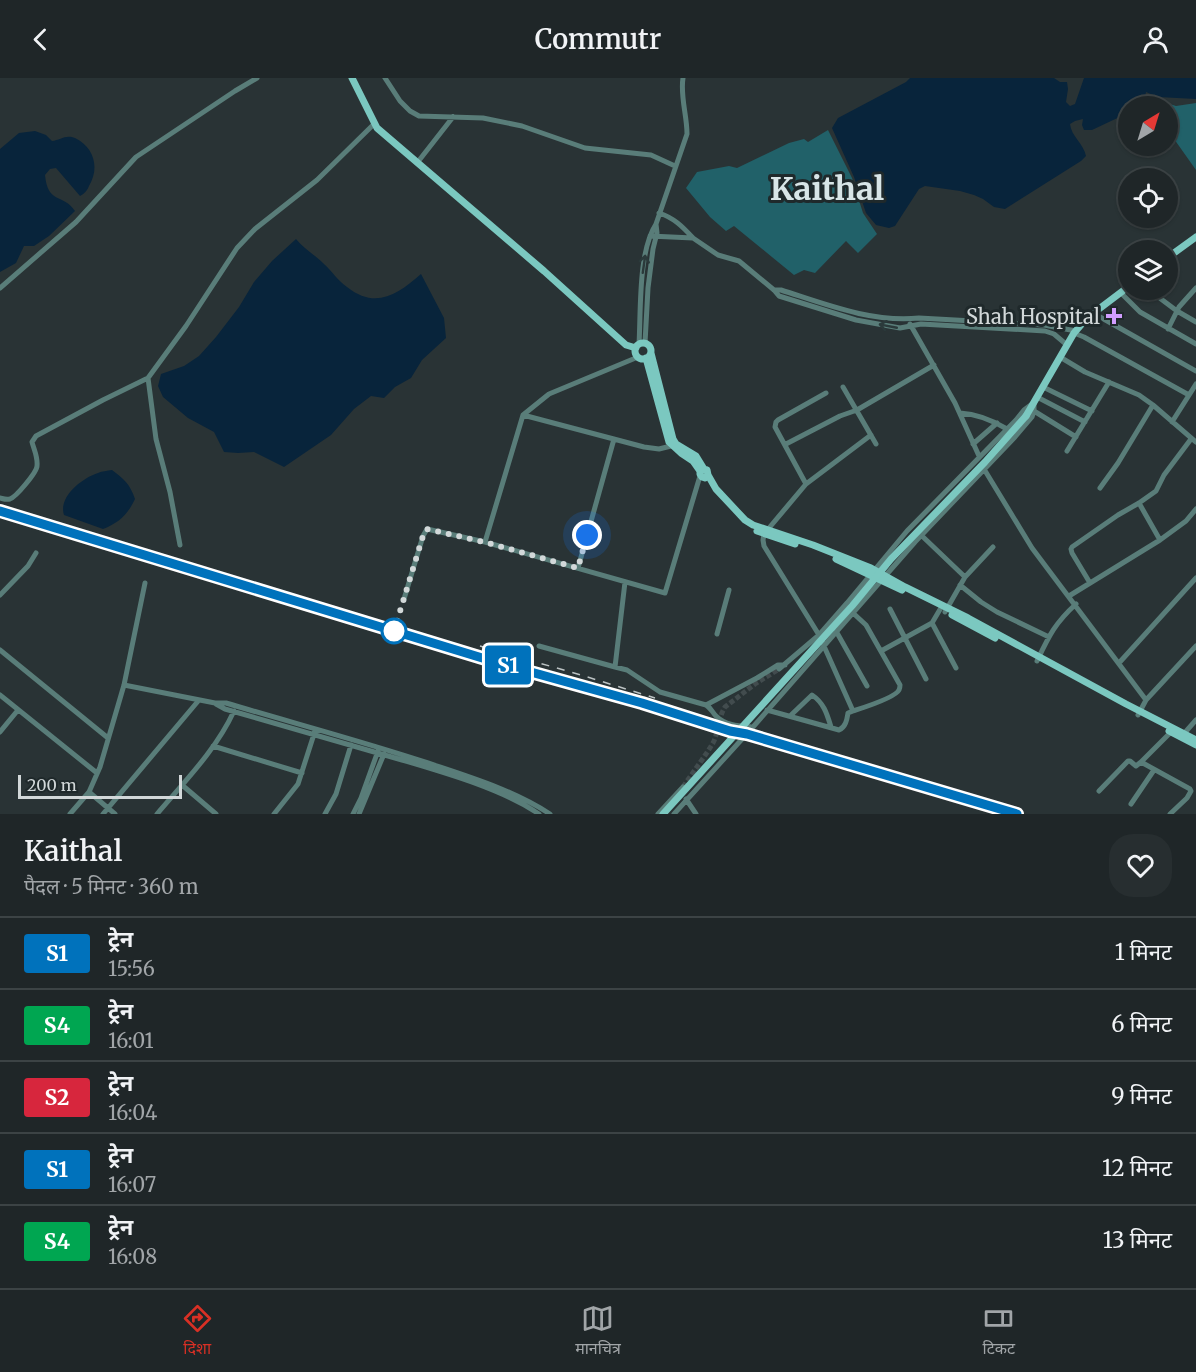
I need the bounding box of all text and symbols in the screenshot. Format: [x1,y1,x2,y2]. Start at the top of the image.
text: Commutr [535,22,661,56]
icon: back [24,23,57,56]
icon: person [1139,23,1172,56]
north arrow [1118,96,1178,156]
map controls [1118,96,1178,300]
button: locate [1118,168,1178,228]
district label: Kaithal [770,169,884,209]
button: layers [1118,240,1178,300]
one-way arrow [639,255,650,275]
place label: Shah Hospital [966,304,1100,329]
marker: Shah Hospital [1105,307,1123,325]
one-way arrow [879,320,899,331]
your location [572,520,602,550]
unlabelled marker [381,618,407,644]
line badge: S1 [481,646,535,684]
text: S1 [497,652,519,679]
scale bar [18,772,182,800]
text: 200 m [27,775,77,795]
text: Kaithal [24,833,122,869]
button: heart [1109,834,1172,897]
text: पैदल · 5 मिनट · 360 m [24,874,199,899]
text: ट्रेन [108,925,133,953]
text: 1 मिनट [1115,938,1172,966]
text: S1 [46,940,68,967]
text: 15:56 [108,956,155,981]
text: ट्रेन [108,997,133,1025]
text: 6 मिनट [1111,1010,1172,1038]
text: S4 [44,1012,70,1039]
text: 16:01 [108,1028,154,1053]
text: ट्रेन [108,1069,133,1097]
text: 9 मिनट [1111,1082,1172,1110]
text: S2 [45,1084,69,1111]
text: 16:04 [108,1100,157,1125]
text: ट्रेन [108,1141,133,1169]
text: 12 मिनट [1102,1154,1172,1182]
text: S1 [46,1156,68,1183]
text: 16:07 [108,1172,156,1197]
text: ट्रेन [108,1213,133,1241]
text: 13 मिनट [1103,1226,1172,1254]
text: S4 [44,1228,70,1255]
text: 16:08 [108,1244,157,1269]
tab: दिशा [181,1302,214,1361]
tab: मानचित्र [575,1302,621,1361]
tab: टिकट [982,1302,1015,1361]

